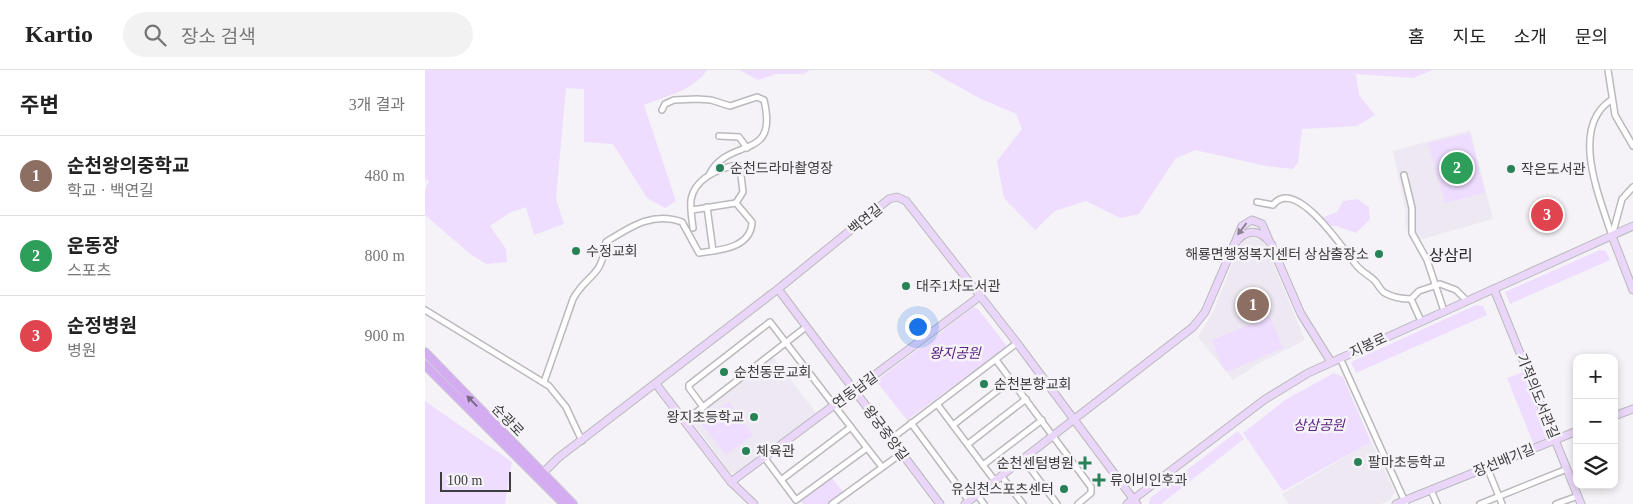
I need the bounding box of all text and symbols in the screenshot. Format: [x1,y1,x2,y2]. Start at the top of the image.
search box [123,12,473,57]
text: Kartio [25,21,93,47]
icon: search [141,21,169,49]
text: 장소 검색 [181,26,256,47]
text: 홈 [1408,27,1425,47]
text: 지도 [1453,27,1486,47]
text: 소개 [1514,27,1547,47]
text: 문의 [1575,27,1608,47]
text: 주변 [20,93,59,117]
text: 3개 결과 [349,96,405,113]
pin: 2 [1441,149,1473,187]
text: 순천왕의중학교 [67,155,189,176]
place label: 순천드라마촬영장 [730,160,833,176]
marker: 순천드라마촬영장 [714,162,726,174]
place label: 작은도서관 [1521,162,1586,177]
marker: 작은도서관 [1505,163,1517,175]
text: 1 [32,167,40,184]
text: 480 m [365,167,405,184]
text: 학교 · 백연길 [67,182,154,199]
pin: 3 [1531,196,1563,234]
street label: 백연길 [846,201,885,237]
one-way arrow [1237,223,1247,236]
text: 운동장 [67,235,119,256]
place label: 수정교회 [586,244,638,259]
marker: 수정교회 [570,245,582,257]
text: 2 [32,247,40,264]
text: 800 m [365,247,405,264]
place label: 해룡면행정복지센터 상삼출장소 [1185,247,1369,262]
district label: 상삼리 [1429,247,1473,264]
marker: 해룡면행정복지센터 상삼출장소 [1373,248,1385,260]
text: 스포츠 [67,262,111,279]
place label: 대주1차도서관 [916,279,1000,294]
marker: 대주1차도서관 [900,280,912,292]
pin: 1 [1237,286,1269,324]
your location [905,314,931,340]
text: 순정병원 [67,315,137,336]
text: 3 [32,327,40,344]
text: 900 m [365,327,405,344]
street label: 지봉로 [1348,330,1389,360]
text: 병원 [67,342,96,359]
park label: 왕지공원 [929,346,982,361]
street label: 기적의도서관길 [1514,352,1561,441]
map controls [1573,354,1618,489]
button: + [1573,354,1618,399]
place label: 순천동문교회 [734,364,811,380]
marker: 순천동문교회 [718,366,730,378]
street label: 연동남길 [830,369,881,412]
place label: 순천본향교회 [994,376,1071,392]
marker: 순천본향교회 [978,378,990,390]
one-way arrow [466,395,478,407]
button: − [1573,399,1618,444]
street label: 순광로 [489,401,527,440]
street label: 왕궁중앙길 [860,403,911,464]
place label: 왕지초등학교 [667,409,744,425]
marker: 왕지초등학교 [748,411,760,423]
park label: 상삼공원 [1293,418,1346,433]
street label: 장선배기길 [1472,441,1537,479]
place label: 체육관 [756,444,795,459]
button: layers [1573,444,1618,489]
marker: 체육관 [740,445,752,457]
place label: 팔마초등학교 [1368,454,1445,470]
place label: 순천센텀병원 [997,455,1074,471]
marker: 순천센텀병원 [1078,456,1092,470]
marker: 팔마초등학교 [1352,456,1364,468]
scale bar [440,469,511,492]
text: 100 m [447,473,482,488]
marker: 류이비인후과 [1092,473,1106,487]
place label: 류이비인후과 [1110,473,1187,488]
place label: 유심천스포츠센터 [951,481,1054,497]
marker: 유심천스포츠센터 [1058,483,1070,495]

